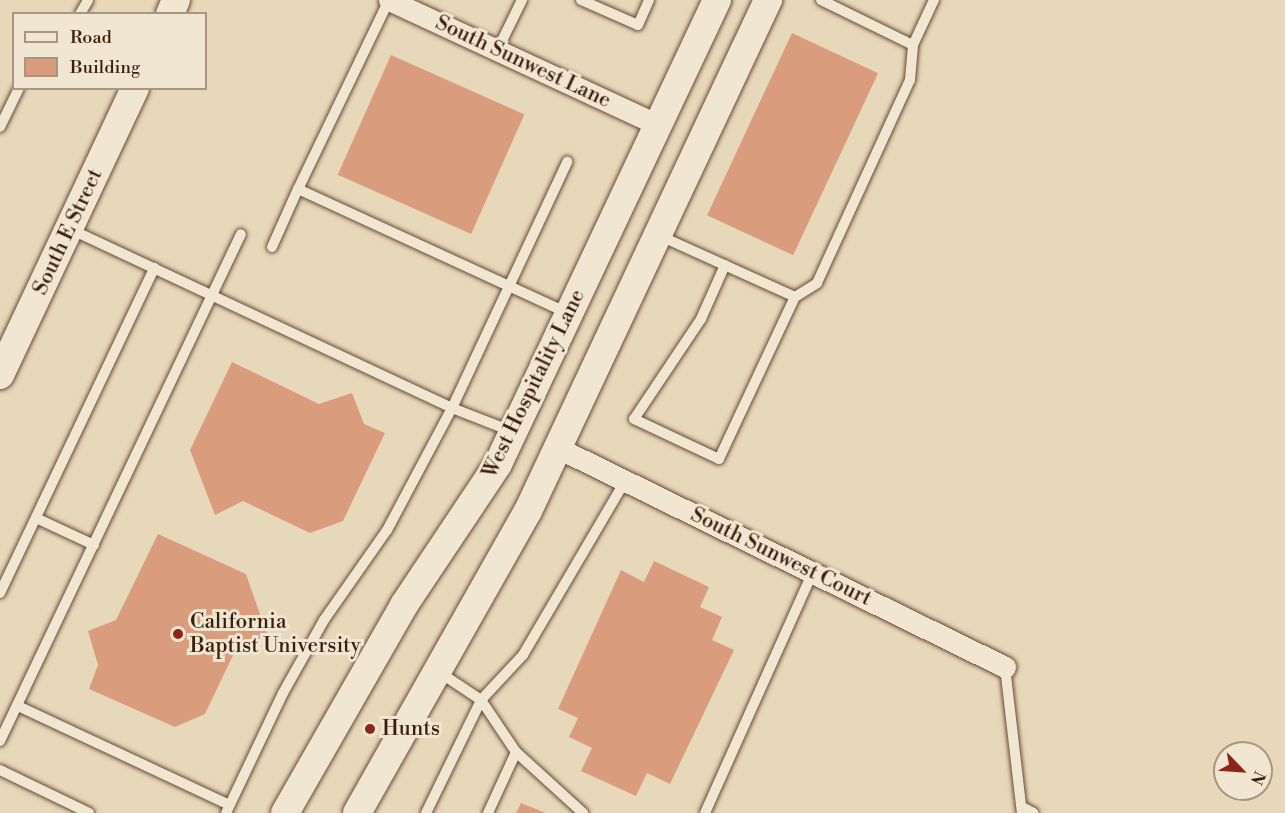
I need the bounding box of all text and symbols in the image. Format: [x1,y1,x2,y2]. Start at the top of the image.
street label: South Sunwest Lane [431,10,615,114]
legend [12,12,207,90]
text: Road [70,26,112,49]
text: Building [70,56,140,79]
street label: South E Street [28,165,108,299]
street label: West Hospitality Lane [477,285,591,483]
street label: South Sunwest Court [686,502,876,612]
place label: California Baptist University [190,609,361,659]
marker: California Baptist University [171,627,185,641]
place label: Hunts [382,716,440,742]
marker: Hunts [363,722,377,736]
north arrow [1213,741,1273,801]
text: N [1246,768,1269,788]

